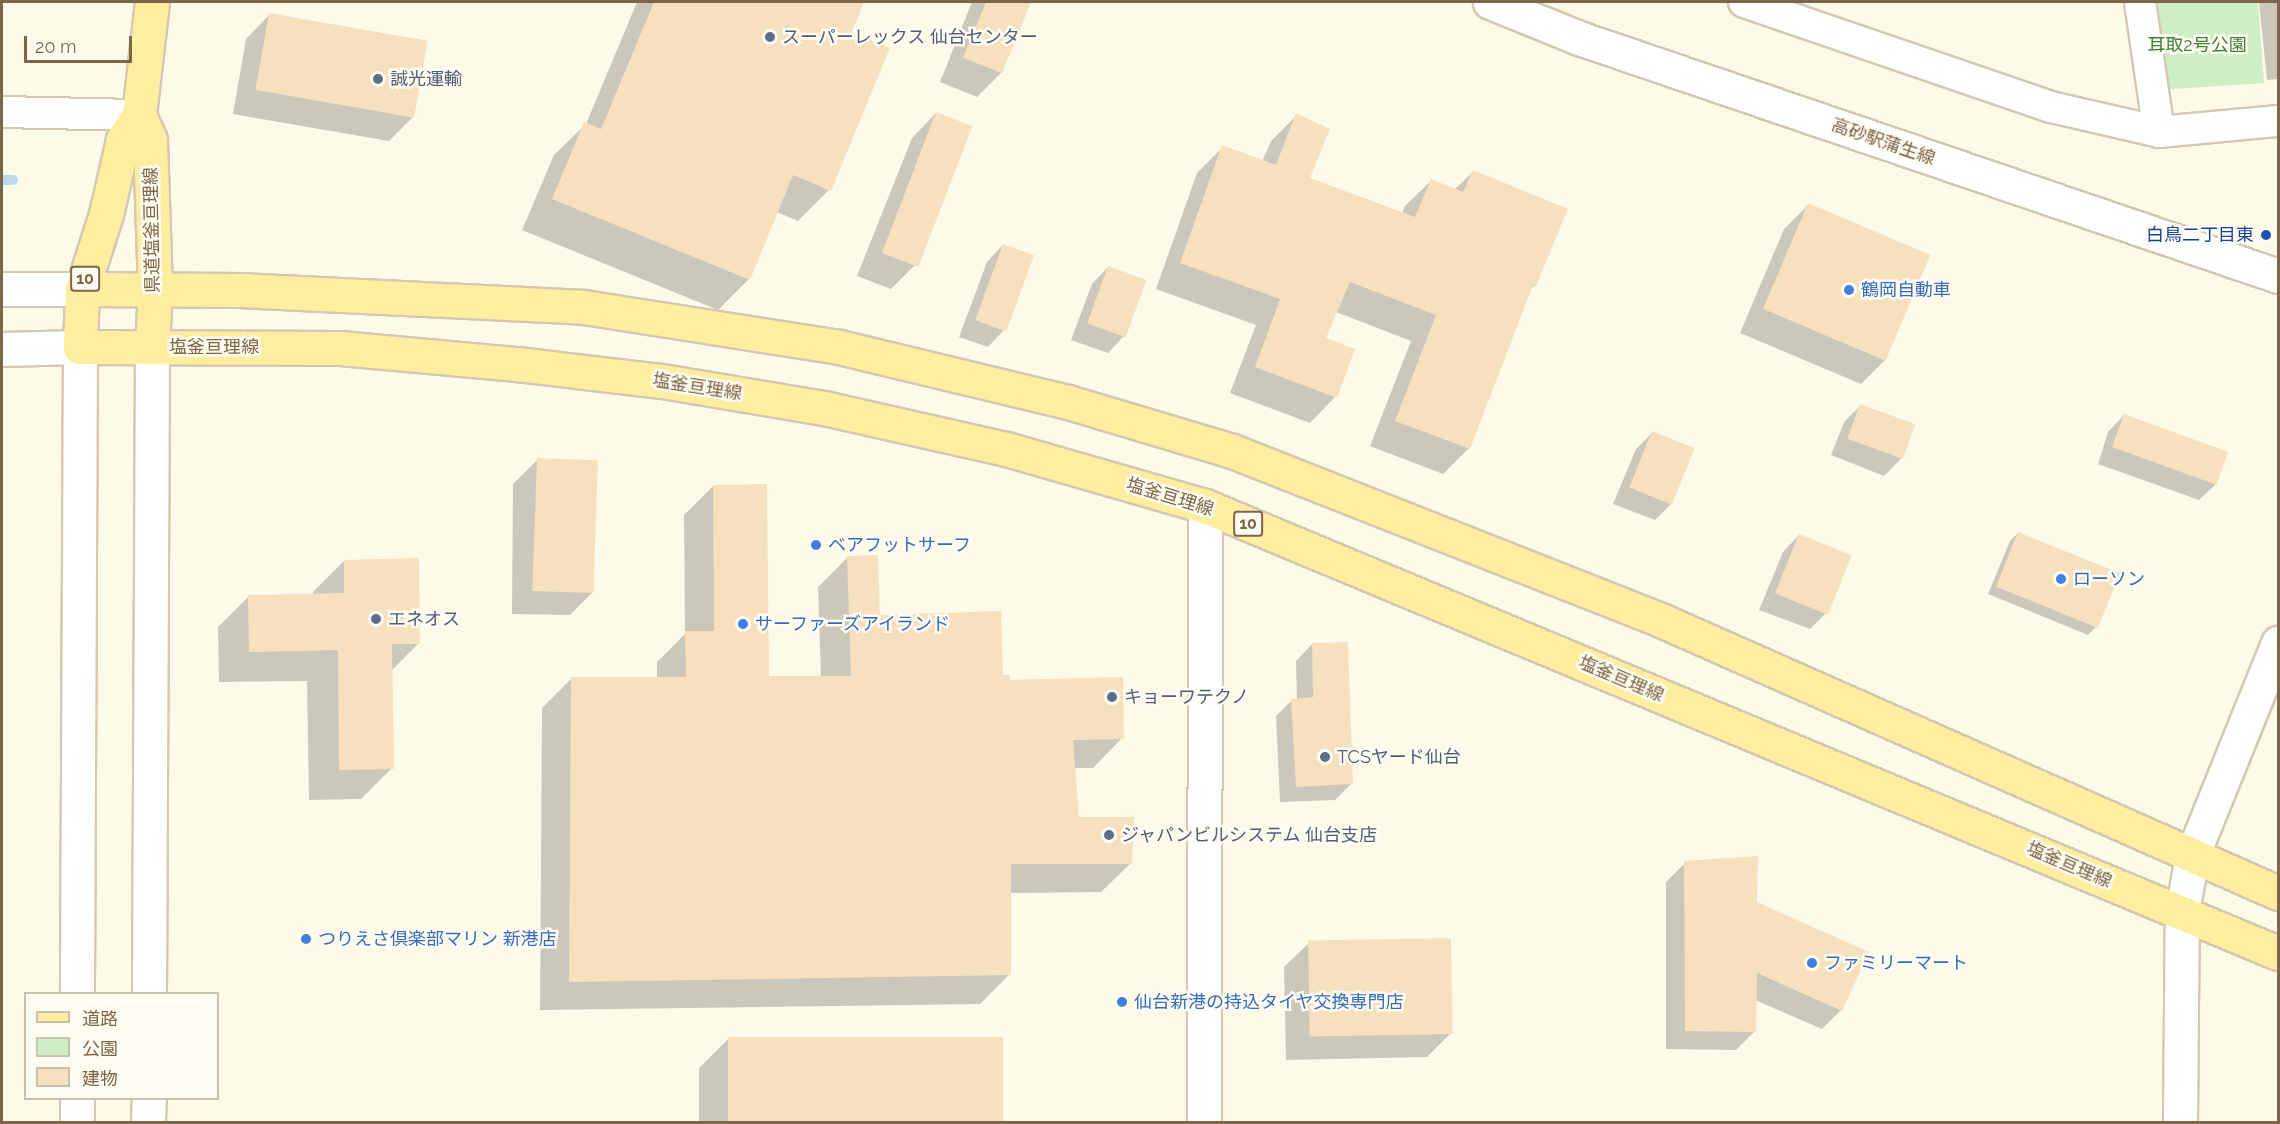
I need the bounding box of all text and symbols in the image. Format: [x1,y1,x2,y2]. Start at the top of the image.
scale bar [27,24,135,62]
place label: スーパーレックス 仙台センター [782,26,1039,48]
marker: スーパーレックス 仙台センター [763,30,777,44]
park label: 耳取2号公園 [2147,34,2247,56]
text: 20 m [35,36,77,57]
place label: 誠光運輸 [390,68,462,90]
marker: 誠光運輸 [371,72,385,86]
street label: 高砂駅蒲生線 [1828,114,1938,170]
street label: 県道塩釜亘理線 [140,167,164,293]
place label: 白鳥二丁目東 [2146,224,2254,246]
marker: 白鳥二丁目東 [2259,228,2273,242]
road number: 10 [70,266,100,292]
place label: 鶴岡自動車 [1861,279,1951,301]
marker: 鶴岡自動車 [1842,283,1856,297]
street label: 塩釜亘理線 [169,336,259,358]
street label: 塩釜亘理線 [651,369,743,405]
street label: 塩釜亘理線 [1124,474,1216,520]
road number: 10 [1233,511,1263,537]
place label: ベアフットサーフ [828,534,972,556]
marker: ベアフットサーフ [809,538,823,552]
place label: ローソン [2073,568,2145,590]
marker: ローソン [2054,572,2068,586]
place label: エネオス [388,608,460,630]
marker: エネオス [369,612,383,626]
place label: サーファーズアイランド [755,613,953,635]
marker: サーファーズアイランド [736,617,750,631]
street label: 塩釜亘理線 [1575,651,1667,707]
place label: キョーワテクノ [1124,686,1250,708]
marker: キョーワテクノ [1105,690,1119,704]
place label: TCSヤード仙台 [1337,746,1461,768]
marker: TCSヤード仙台 [1318,750,1332,764]
place label: ジャパンビルシステム 仙台支店 [1121,824,1378,846]
marker: ジャパンビルシステム 仙台支店 [1102,828,1116,842]
street label: 塩釜亘理線 [2023,837,2115,893]
place label: つりえさ倶楽部マリン 新港店 [318,928,557,950]
marker: つりえさ倶楽部マリン 新港店 [299,932,313,946]
place label: ファミリーマート [1824,952,1968,974]
marker: ファミリーマート [1805,956,1819,970]
place label: 仙台新港の持込タイヤ交換専門店 [1134,991,1404,1013]
legend [24,992,219,1100]
marker: 仙台新港の持込タイヤ交換専門店 [1115,995,1129,1009]
text: 道路 [82,1008,118,1029]
text: 公園 [82,1038,118,1059]
text: 建物 [82,1068,118,1089]

